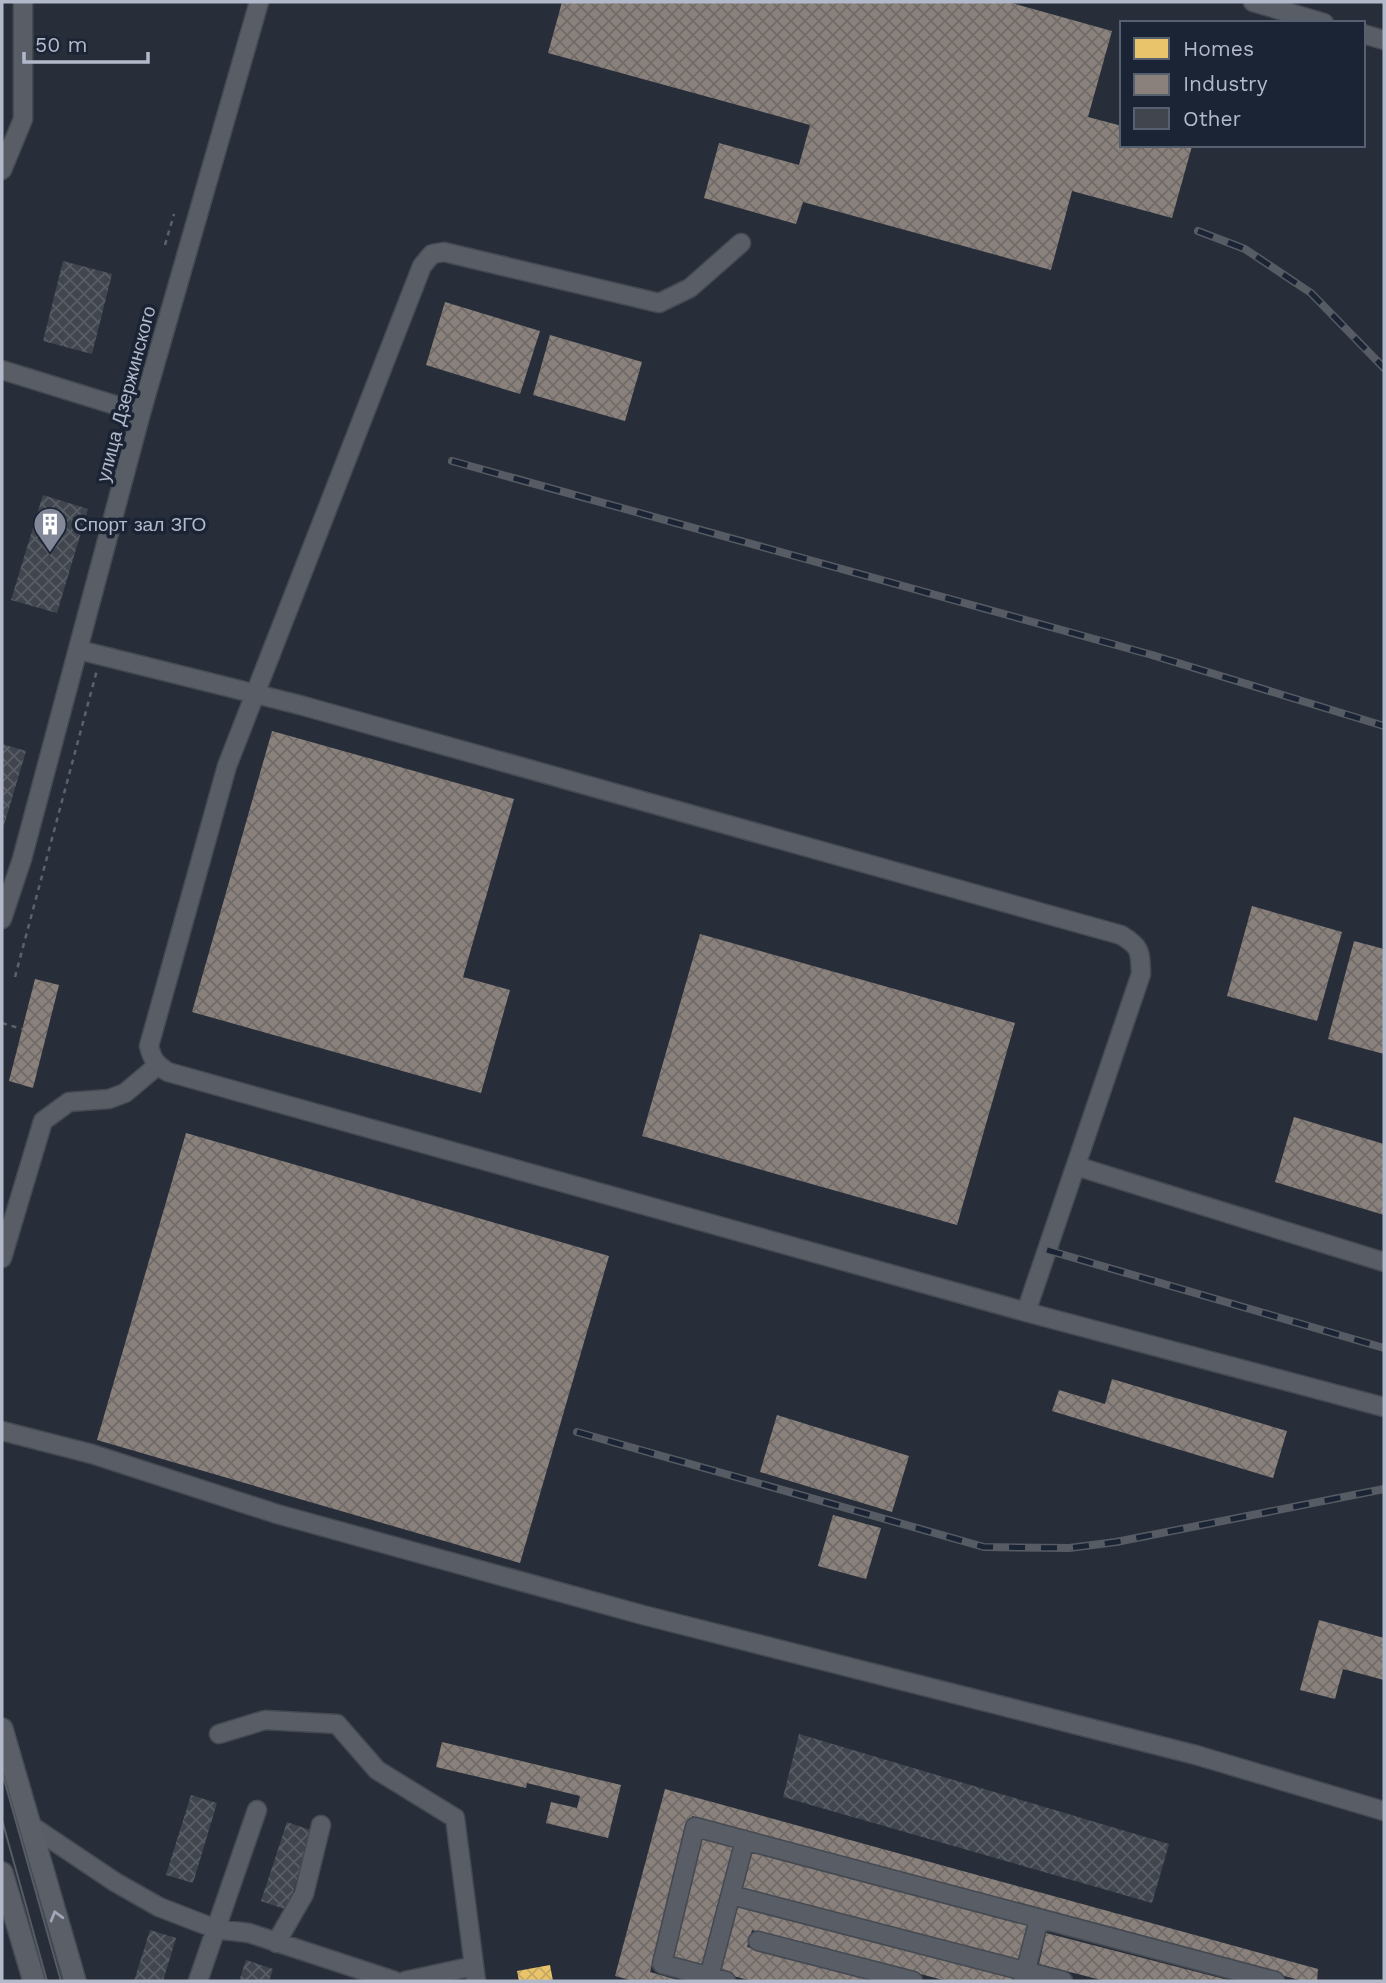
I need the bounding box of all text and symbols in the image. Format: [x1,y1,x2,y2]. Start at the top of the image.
scale bar [24,21,149,65]
legend [1120,21,1365,147]
text: 50 m [35,32,87,57]
text: Homes [1183,36,1254,61]
text: Industry [1183,71,1268,96]
text: Other [1183,106,1242,131]
street label: улица Дзержинского [91,303,161,485]
building icon: Спорт зал ЗГО [31,505,69,554]
place label: Спорт зал ЗГО [74,513,206,536]
one-way arrow [50,1910,64,1922]

